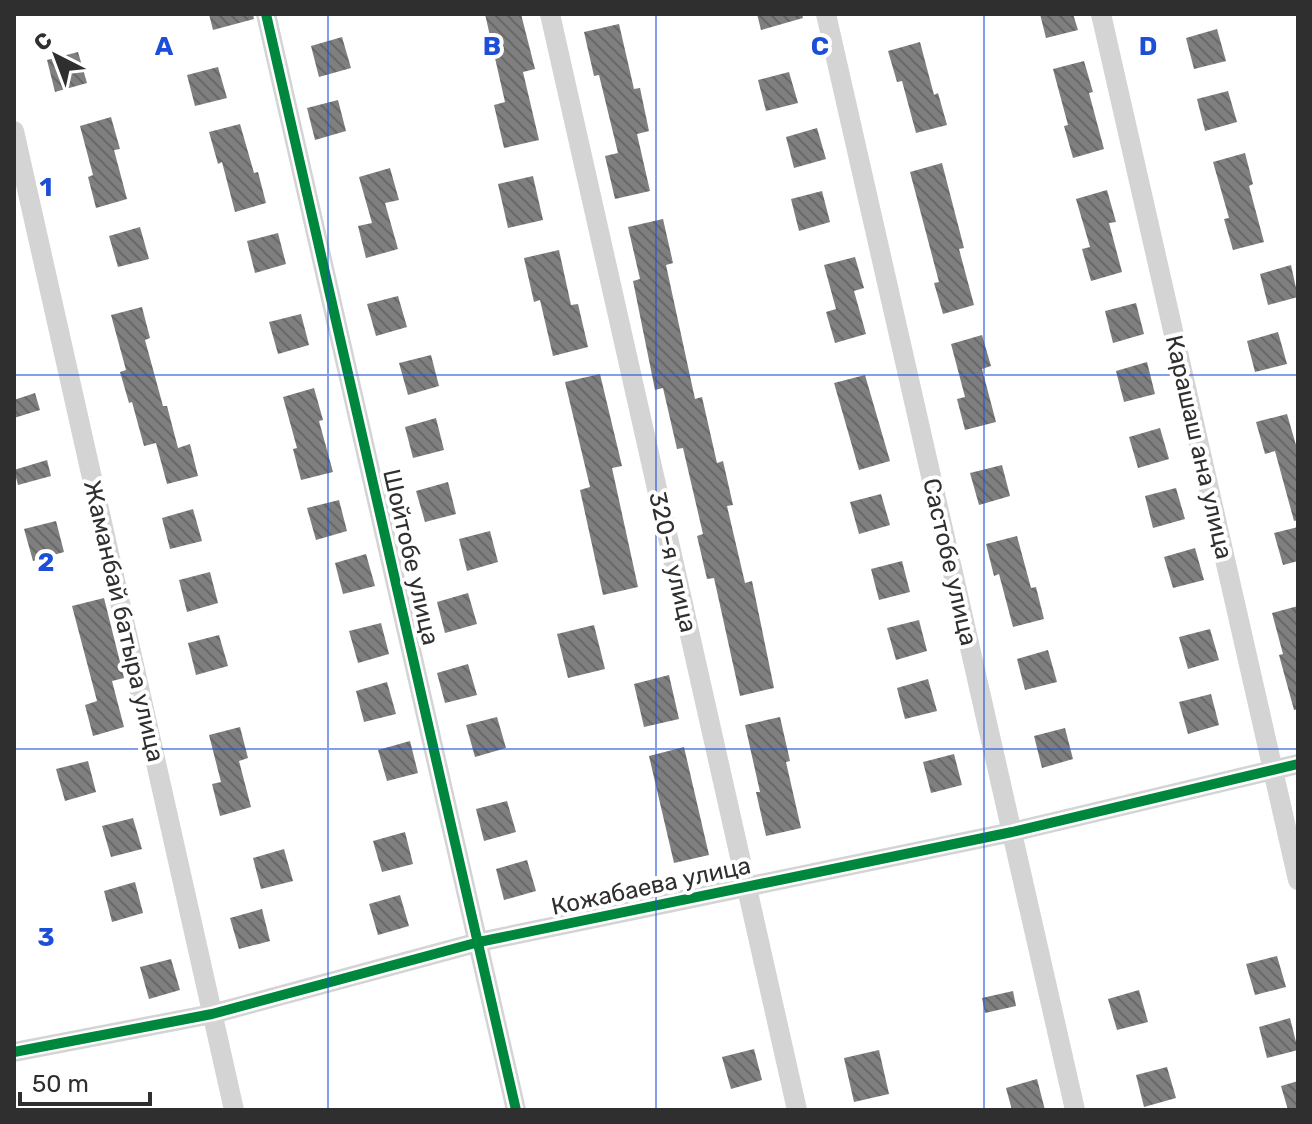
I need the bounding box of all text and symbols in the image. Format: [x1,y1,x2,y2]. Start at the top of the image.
north arrow [16,16,96,96]
text: С [28,26,58,57]
text: A [155,31,174,62]
text: B [483,31,501,62]
text: C [811,31,829,62]
text: D [1139,31,1157,62]
text: 1 [40,172,52,203]
street label: Карашаш ана улица [1160,332,1238,562]
street label: Шойтобе улица [377,466,445,648]
street label: Састобе улица [917,476,983,648]
street label: Жаманбай батыра улица [78,478,170,764]
street label: 320-я улица [643,489,703,635]
text: 2 [38,547,54,578]
street label: Кожабаева улица [549,851,753,921]
text: 3 [37,922,55,953]
scale bar [20,1056,150,1106]
text: 50 m [32,1070,89,1098]

